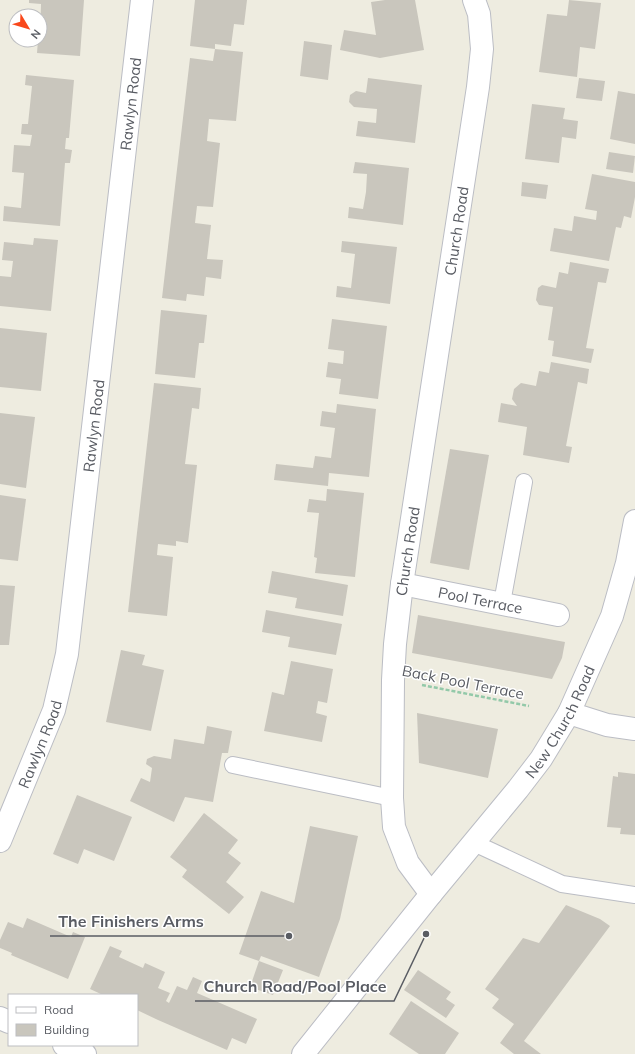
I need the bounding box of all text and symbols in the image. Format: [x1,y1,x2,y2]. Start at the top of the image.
north arrow [8,8,48,48]
text: N [28,27,44,42]
street label: Rawlyn Road [115,56,145,151]
street label: Church Road [440,185,472,277]
street label: Rawlyn Road [78,378,108,473]
street label: Church Road [391,505,423,597]
street label: Pool Terrace [437,582,524,617]
street label: Back Pool Terrace [401,661,525,703]
street label: New Church Road [521,662,598,782]
street label: Rawlyn Road [13,698,66,791]
callout: The Finishers Arms [50,908,212,936]
text: The Finishers Arms [58,911,204,931]
callout: Church Road/Pool Place [195,973,394,1001]
text: Church Road/Pool Place [204,976,387,996]
legend [8,994,138,1046]
text: Road [44,1002,73,1017]
text: Building [44,1022,89,1037]

